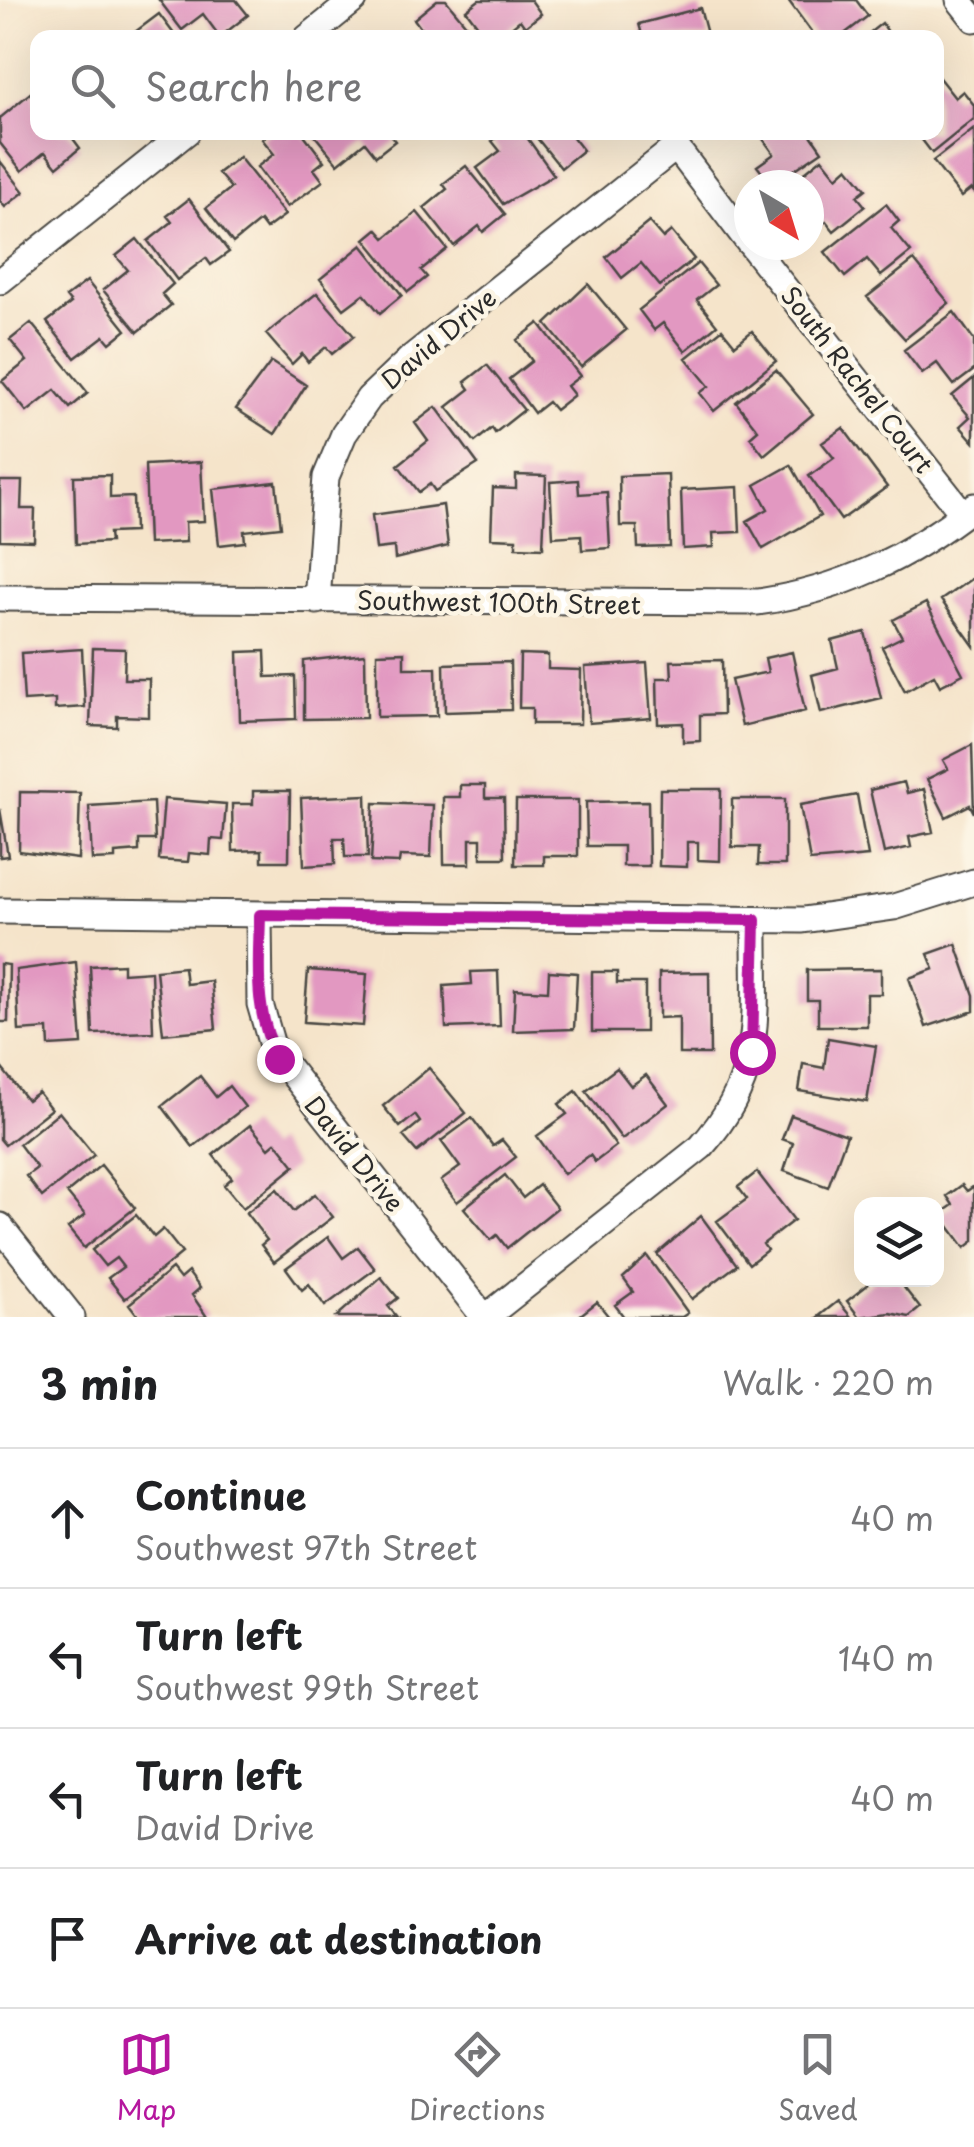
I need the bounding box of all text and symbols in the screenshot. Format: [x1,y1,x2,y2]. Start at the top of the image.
search box [30,30,944,140]
text: Search here [145,57,362,114]
icon: search [65,58,120,113]
north arrow [734,170,824,260]
street label: South Rachel Court [773,278,943,481]
street label: David Drive [372,279,504,398]
street label: Southwest 100th Street [357,581,641,623]
route start [730,1030,776,1076]
route end [257,1037,303,1083]
street label: David Drive [296,1087,414,1220]
map controls [854,1197,944,1287]
button: layers [854,1197,944,1287]
text: 3 min [40,1351,158,1414]
text: Walk · 220 m [722,1358,934,1406]
text: Continue [135,1466,306,1523]
icon: ahead [40,1491,95,1546]
text: 40 m [850,1494,934,1542]
text: Southwest 97th Street [135,1523,477,1571]
text: Turn left [135,1606,303,1663]
icon: left [40,1631,95,1686]
text: 140 m [838,1634,934,1682]
text: Southwest 99th Street [135,1663,479,1711]
text: Turn left [135,1746,303,1803]
icon: left [40,1771,95,1826]
text: 40 m [850,1774,934,1822]
text: David Drive [135,1803,314,1851]
text: Arrive at destination [135,1910,543,1967]
icon: arrive [40,1911,95,1966]
tab: Map [116,2027,176,2130]
tab: Directions [409,2027,545,2130]
tab: Saved [778,2027,858,2130]

